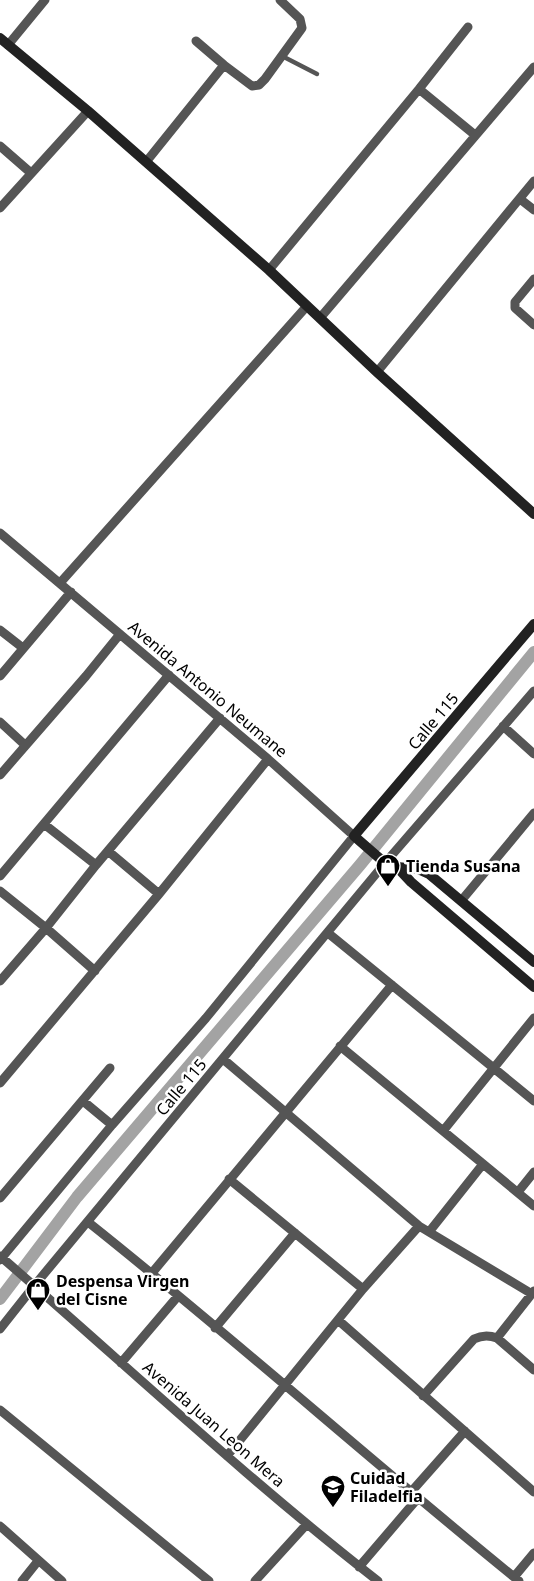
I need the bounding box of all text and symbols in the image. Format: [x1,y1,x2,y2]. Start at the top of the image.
street label: Avenida Antonio Neumane [124,616,292,762]
street label: Calle 115 [403,688,463,754]
shop icon: Tienda Susana [375,853,401,887]
place label: Tienda Susana [406,855,521,877]
street label: Calle 115 [151,1054,211,1120]
place label: Despensa Virgen del Cisne [56,1270,189,1310]
shop icon: Despensa Virgen del Cisne [25,1277,51,1311]
street label: Avenida Juan Leon Mera [138,1356,290,1492]
place label: Cuidad Filadelfia [350,1467,423,1507]
school or university icon: Cuidad Filadelfia [320,1474,346,1508]

